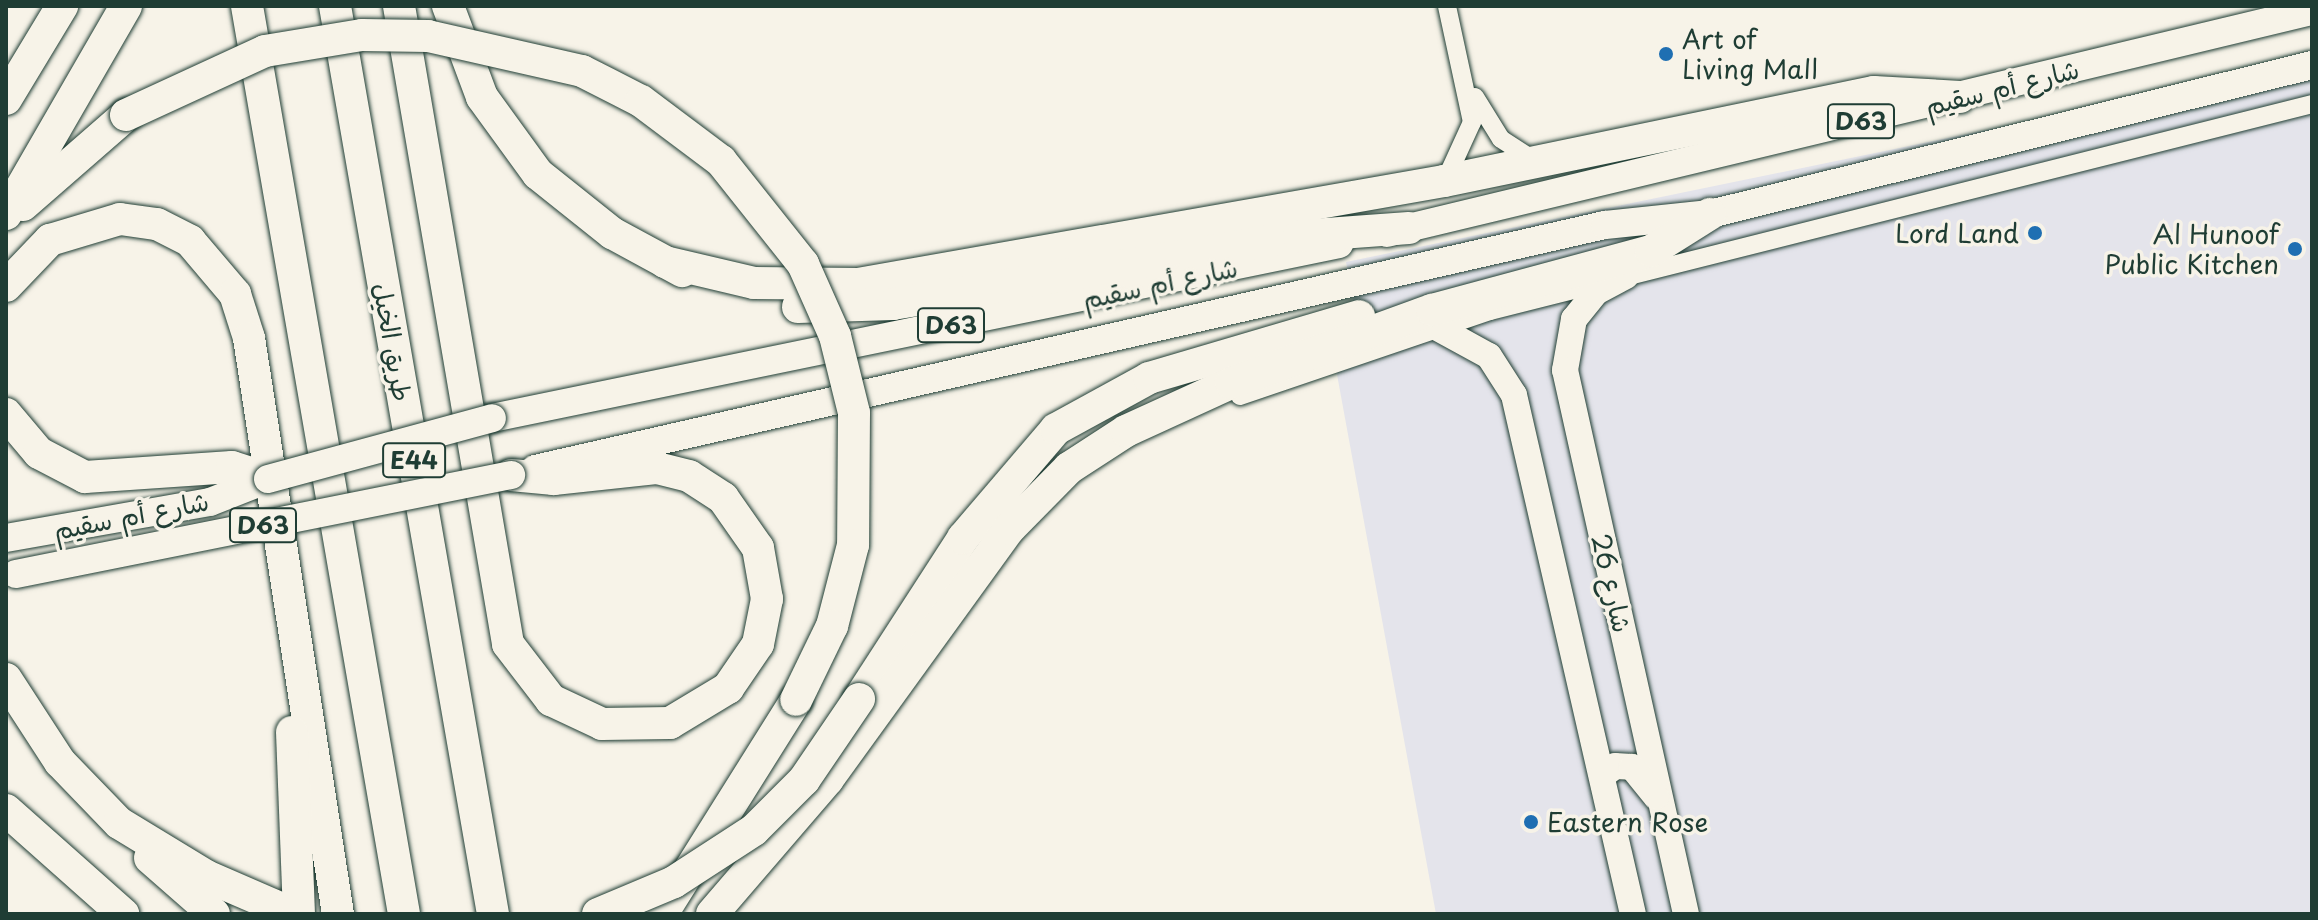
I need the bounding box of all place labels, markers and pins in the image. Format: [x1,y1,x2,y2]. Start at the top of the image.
place label: Art of Living Mall [1682,23,1817,84]
marker: Art of Living Mall [1657,45,1675,63]
place label: Lord Land [1894,217,2019,249]
place label: Al Hunoof Public Kitchen [2104,218,2279,280]
marker: Lord Land [2026,224,2044,242]
marker: Al Hunoof Public Kitchen [2286,240,2304,258]
place label: Eastern Rose [1547,806,1709,838]
marker: Eastern Rose [1522,813,1540,831]

